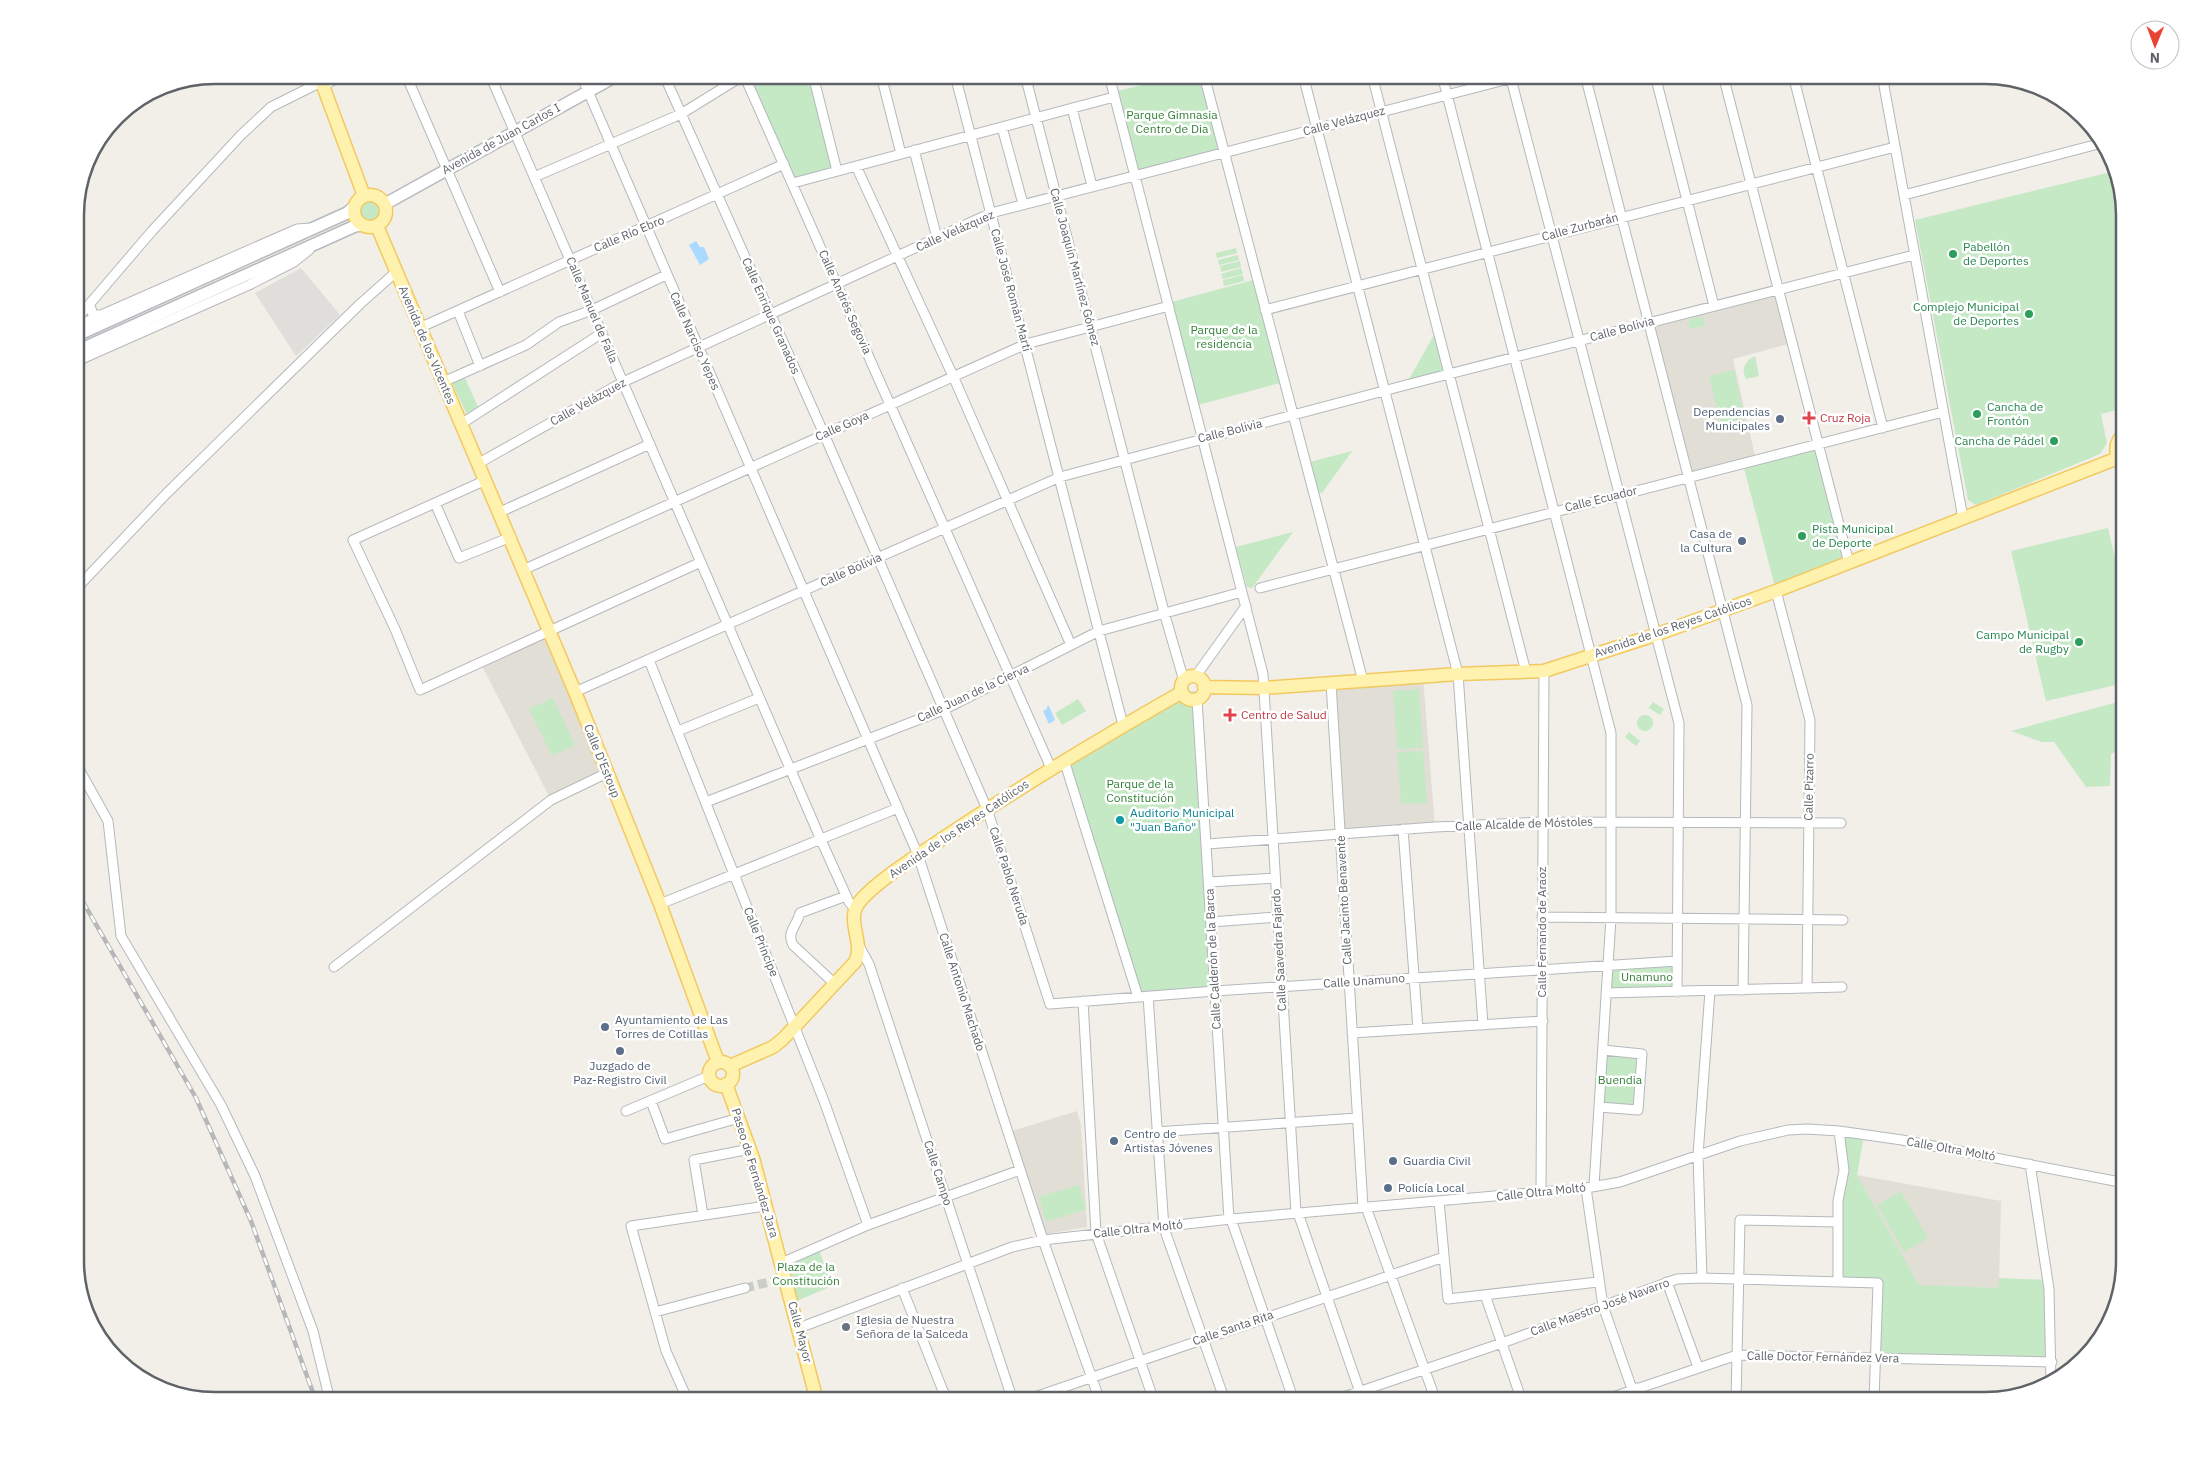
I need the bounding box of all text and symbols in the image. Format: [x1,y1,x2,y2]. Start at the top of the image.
north arrow [2130,20,2180,70]
text: N [2150,49,2160,67]
street label: Avenida de Juan Carlos I [439,100,563,177]
street label: Calle Velázquez [1301,102,1387,139]
park label: Parque Gimnasia Centro de Dia [1126,107,1218,136]
street label: Calle Joaquín Martínez Gómez [1047,186,1104,348]
street label: Calle Velázquez [913,206,997,255]
street label: Calle Zurbarán [1540,209,1620,244]
street label: Calle Río Ebro [591,212,667,255]
street label: Calle José Román Martí [988,227,1035,353]
place label: Pabellón de Deportes [1963,239,2029,268]
street label: Calle Andrés Segovia [816,247,875,357]
marker: Pabellón de Deportes [1947,248,1959,260]
street label: Calle Manuel de Falla [563,254,622,366]
street label: Calle Enrique Granados [739,255,804,377]
street label: Avenida de los Vicentes [396,283,459,406]
street label: Calle Narciso Yepes [667,289,724,392]
place label: Complejo Municipal de Deportes [1913,299,2019,328]
marker: Complejo Municipal de Deportes [2023,308,2035,320]
street label: Calle Bolivia [1588,313,1656,344]
park label: Parque de la residencia [1190,322,1258,351]
street label: Calle Velázquez [547,374,629,429]
place label: Cancha de Frontón [1987,399,2044,428]
place label: Dependencias Municipales [1693,404,1770,433]
street label: Calle Goya [813,407,871,444]
marker: Cancha de Frontón [1971,408,1983,420]
place label: Cruz Roja [1820,410,1871,425]
marker: Cruz Roja [1802,411,1816,425]
marker: Dependencias Municipales [1774,413,1786,425]
street label: Calle Bolivia [1196,415,1264,446]
place label: Cancha de Pádel [1954,433,2044,448]
marker: Cancha de Pádel [2048,435,2060,447]
street label: Calle Ecuador [1563,482,1639,515]
place label: Pista Municipal de Deporte [1812,521,1894,550]
place label: Casa de la Cultura [1680,526,1733,555]
marker: Pista Municipal de Deporte [1796,530,1808,542]
marker: Casa de la Cultura [1736,535,1748,547]
street label: Calle Bolivia [818,549,884,590]
street label: Avenida de los Reyes Católicos [1592,592,1754,661]
place label: Campo Municipal de Rugby [1976,627,2069,656]
marker: Campo Municipal de Rugby [2073,636,2085,648]
street label: Calle Juan de la Cierva [915,660,1031,725]
place label: Centro de Salud [1241,707,1327,722]
marker: Centro de Salud [1223,708,1237,722]
street label: Calle D'Estoup [581,722,624,800]
street label: Calle Pizarro [1800,753,1817,821]
street label: Avenida de los Reyes Católicos [886,776,1032,881]
park label: Parque de la Constitución [1106,776,1174,805]
place label: Auditorio Municipal "Juan Baño" [1130,805,1234,834]
marker: Auditorio Municipal "Juan Baño" [1114,814,1126,826]
street label: Calle Alcalde de Móstoles [1455,814,1593,833]
street label: Calle Pablo Neruda [986,825,1033,928]
street label: Calle Jacinto Benavente [1333,835,1354,965]
street label: Calle Fernando de Araoz [1534,866,1549,997]
street label: Calle Calderón de la Barca [1201,888,1224,1030]
street label: Calle Saavedra Fajardo [1268,888,1289,1012]
street label: Calle Príncipe [741,905,782,979]
street label: Calle Antonio Machado [936,931,989,1053]
park label: Unamuno [1621,969,1673,984]
street label: Calle Unamuno [1323,970,1406,991]
place label: Ayuntamiento de Las Torres de Cotillas [615,1012,728,1041]
marker: Ayuntamiento de Las Torres de Cotillas [599,1021,611,1033]
marker: Juzgado de Paz-Registro Civil [614,1045,626,1057]
place label: Juzgado de Paz-Registro Civil [573,1058,667,1087]
park label: Buendia [1598,1072,1643,1087]
street label: Paseo de Fernández Jara [729,1106,782,1240]
place label: Centro de Artistas Jóvenes [1124,1126,1213,1155]
street label: Calle Oltra Moltó [1906,1133,1997,1164]
marker: Centro de Artistas Jóvenes [1108,1135,1120,1147]
street label: Calle Campo [921,1138,956,1208]
place label: Guardia Civil [1403,1153,1471,1168]
marker: Guardia Civil [1387,1155,1399,1167]
street label: Calle Oltra Moltó [1496,1179,1587,1204]
place label: Policía Local [1398,1180,1465,1195]
marker: Policía Local [1382,1182,1394,1194]
street label: Calle Oltra Moltó [1093,1216,1184,1241]
park label: Plaza de la Constitución [772,1259,840,1288]
street label: Calle Maestro José Navarro [1528,1274,1672,1339]
street label: Calle Mayor [785,1300,816,1365]
street label: Calle Santa Rita [1190,1306,1276,1348]
place label: Iglesia de Nuestra Señora de la Salceda [856,1312,969,1341]
marker: Iglesia de Nuestra Señora de la Salceda [840,1321,852,1333]
street label: Calle Doctor Fernández Vera [1747,1348,1900,1365]

